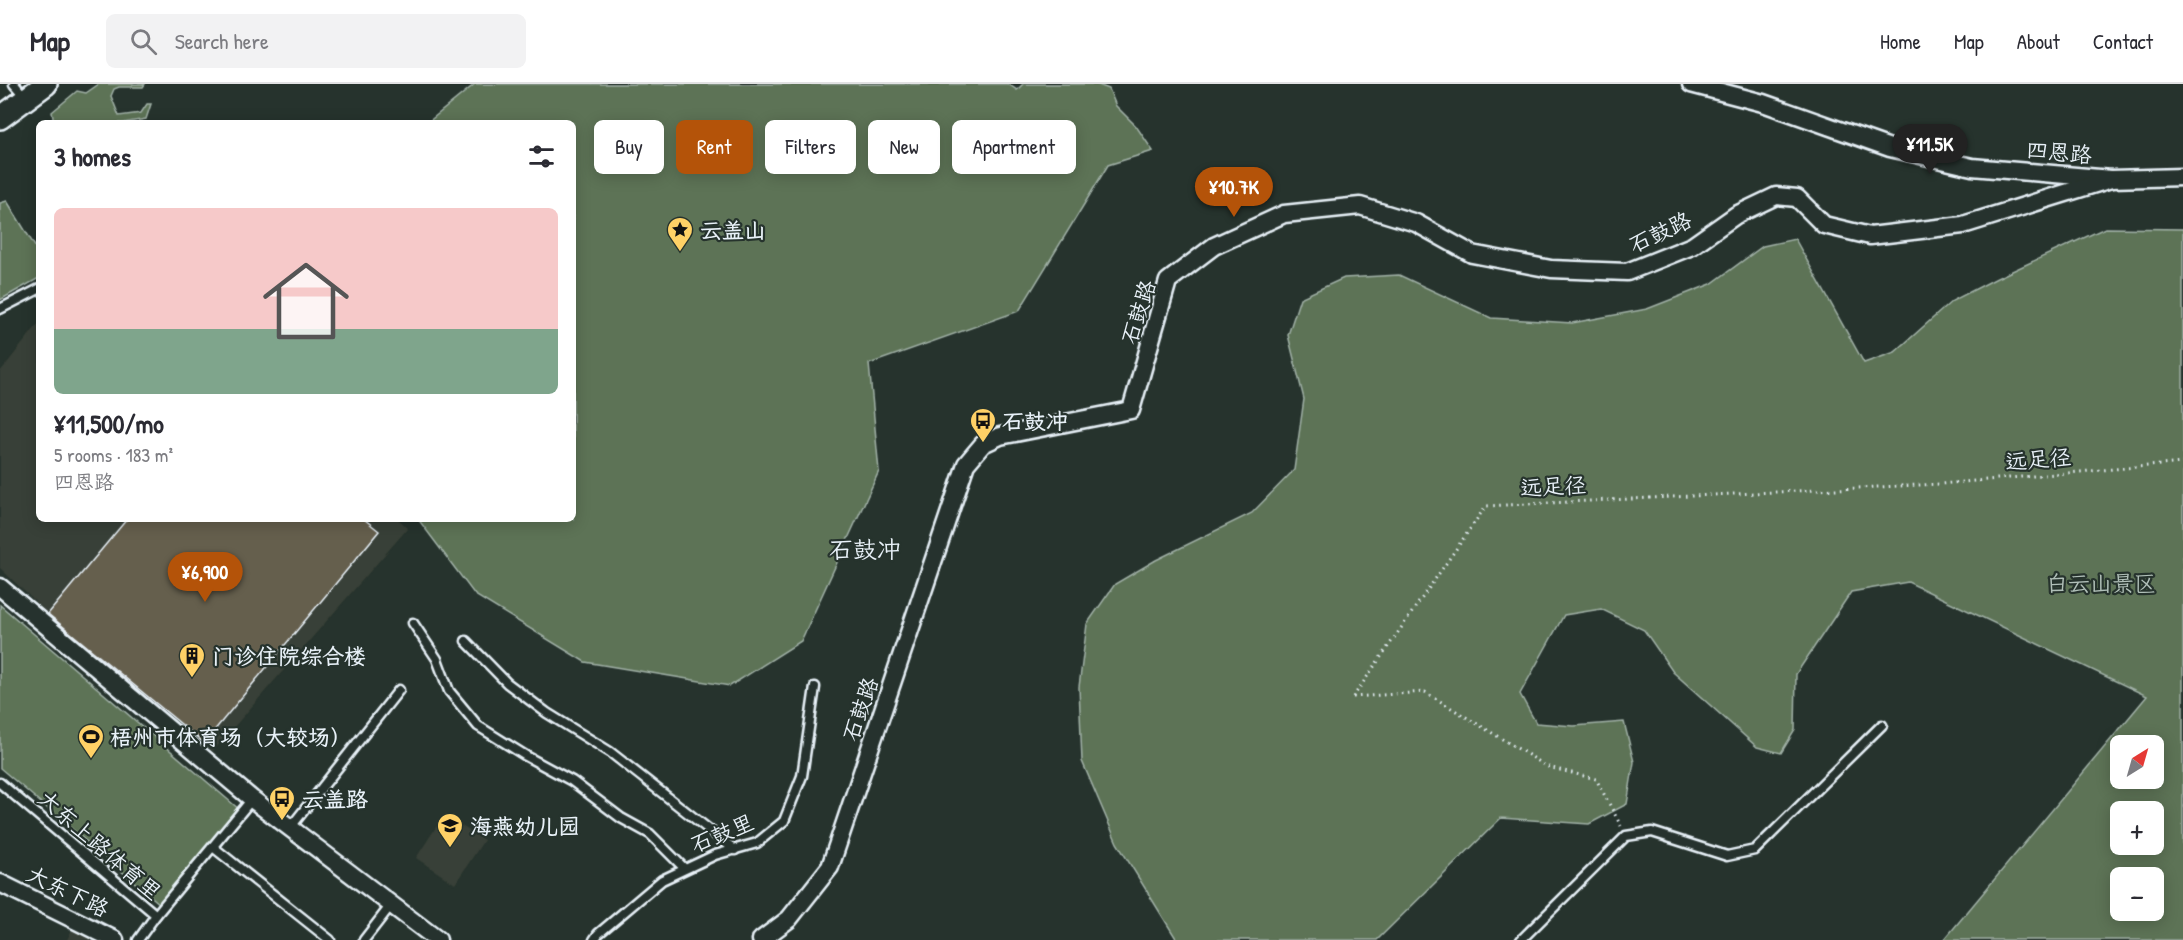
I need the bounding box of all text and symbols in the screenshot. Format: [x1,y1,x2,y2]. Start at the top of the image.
search box [106,14,526,68]
text: Map [30,22,70,60]
icon: search [127,25,160,58]
text: Search here [175,26,269,56]
text: Home [1880,27,1921,56]
text: Map [1954,27,1984,56]
text: About [2017,27,2060,56]
text: Contact [2093,27,2153,56]
chip: Buy [594,120,664,174]
chip: Rent [676,120,753,174]
chip: Filters [765,120,856,174]
chip: New [868,120,940,174]
chip: Apartment [952,120,1076,174]
pin: ¥11.5K [1881,124,1979,175]
text: ¥11.5K [1907,130,1954,157]
street label: 四恩路 [2025,134,2093,170]
text: 3 homes [54,139,131,174]
icon: filters [525,140,558,173]
pin: ¥10.7K [1185,167,1283,218]
text: ¥10.7K [1209,173,1259,200]
street label: 石鼓路 [1624,204,1696,260]
place icon: 云盖山 [665,215,695,253]
place label: 云盖山 [700,215,766,245]
icon: home [252,247,360,355]
street label: 石鼓路 [1114,276,1162,348]
text: ¥11,500/mo [54,406,164,441]
bus stop icon: 石鼓冲 [968,406,998,444]
place label: 石鼓冲 [1002,406,1068,436]
text: 5 rooms · 183 m² [54,441,173,468]
street label: 远足径 [2004,441,2072,477]
text: 四恩路 [54,468,114,495]
street label: 远足径 [1519,469,1587,503]
district label: 石鼓冲 [829,533,901,565]
pin: ¥6,900 [156,552,254,603]
text: ¥6,900 [182,558,228,585]
park label: 白云山景区 [2046,568,2156,598]
building icon: 门诊住院综合楼 [177,641,207,679]
place label: 门诊住院综合楼 [212,641,366,671]
street label: 石鼓路 [835,673,885,745]
sports icon: 梧州市体育场（大较场） [76,722,106,760]
place label: 梧州市体育场（大较场） [110,722,352,752]
north arrow [2110,735,2164,789]
map controls [2110,735,2164,921]
street label: 大东上路体育里 [32,783,168,907]
bus stop icon: 云盖路 [267,784,297,822]
place label: 云盖路 [302,784,368,814]
button: + [2110,801,2164,855]
street label: 石鼓里 [686,807,758,859]
school or university icon: 海燕幼儿园 [435,811,465,849]
place label: 海燕幼儿园 [470,811,580,841]
street label: 大东下路 [22,858,114,924]
button: − [2110,867,2164,921]

